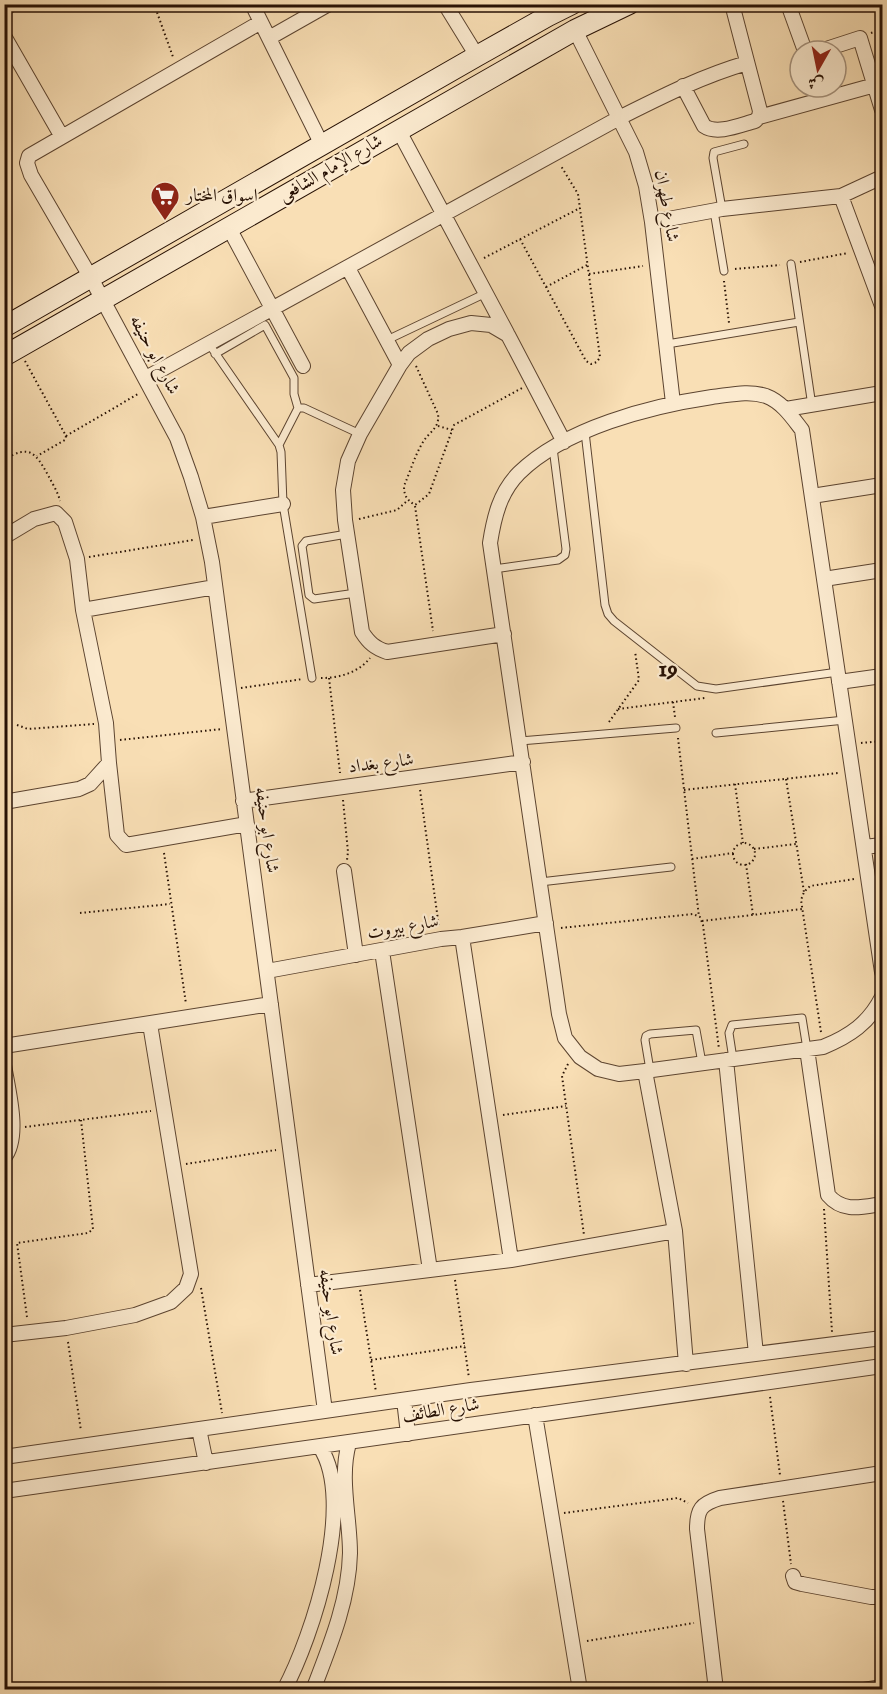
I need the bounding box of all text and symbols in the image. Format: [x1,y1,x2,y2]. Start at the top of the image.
north arrow [788,39,848,99]
text: ش [807,71,825,93]
street label: شارع الإمام الشافعى [275,130,389,211]
street label: شارع طهران [646,168,684,244]
supermarket icon: اسواق المختار [149,180,181,222]
place label: اسواق المختار [184,185,258,208]
street label: شارع ابو حنيفه [122,311,185,400]
district label: 19 [658,654,678,685]
street label: شارع بغداد [347,749,415,781]
street label: شارع ابو حنيفه [247,785,283,875]
street label: شارع بيروت [365,910,441,948]
street label: شارع ابو حنيفه [311,1267,347,1357]
street label: شارع الطائف [401,1394,482,1430]

